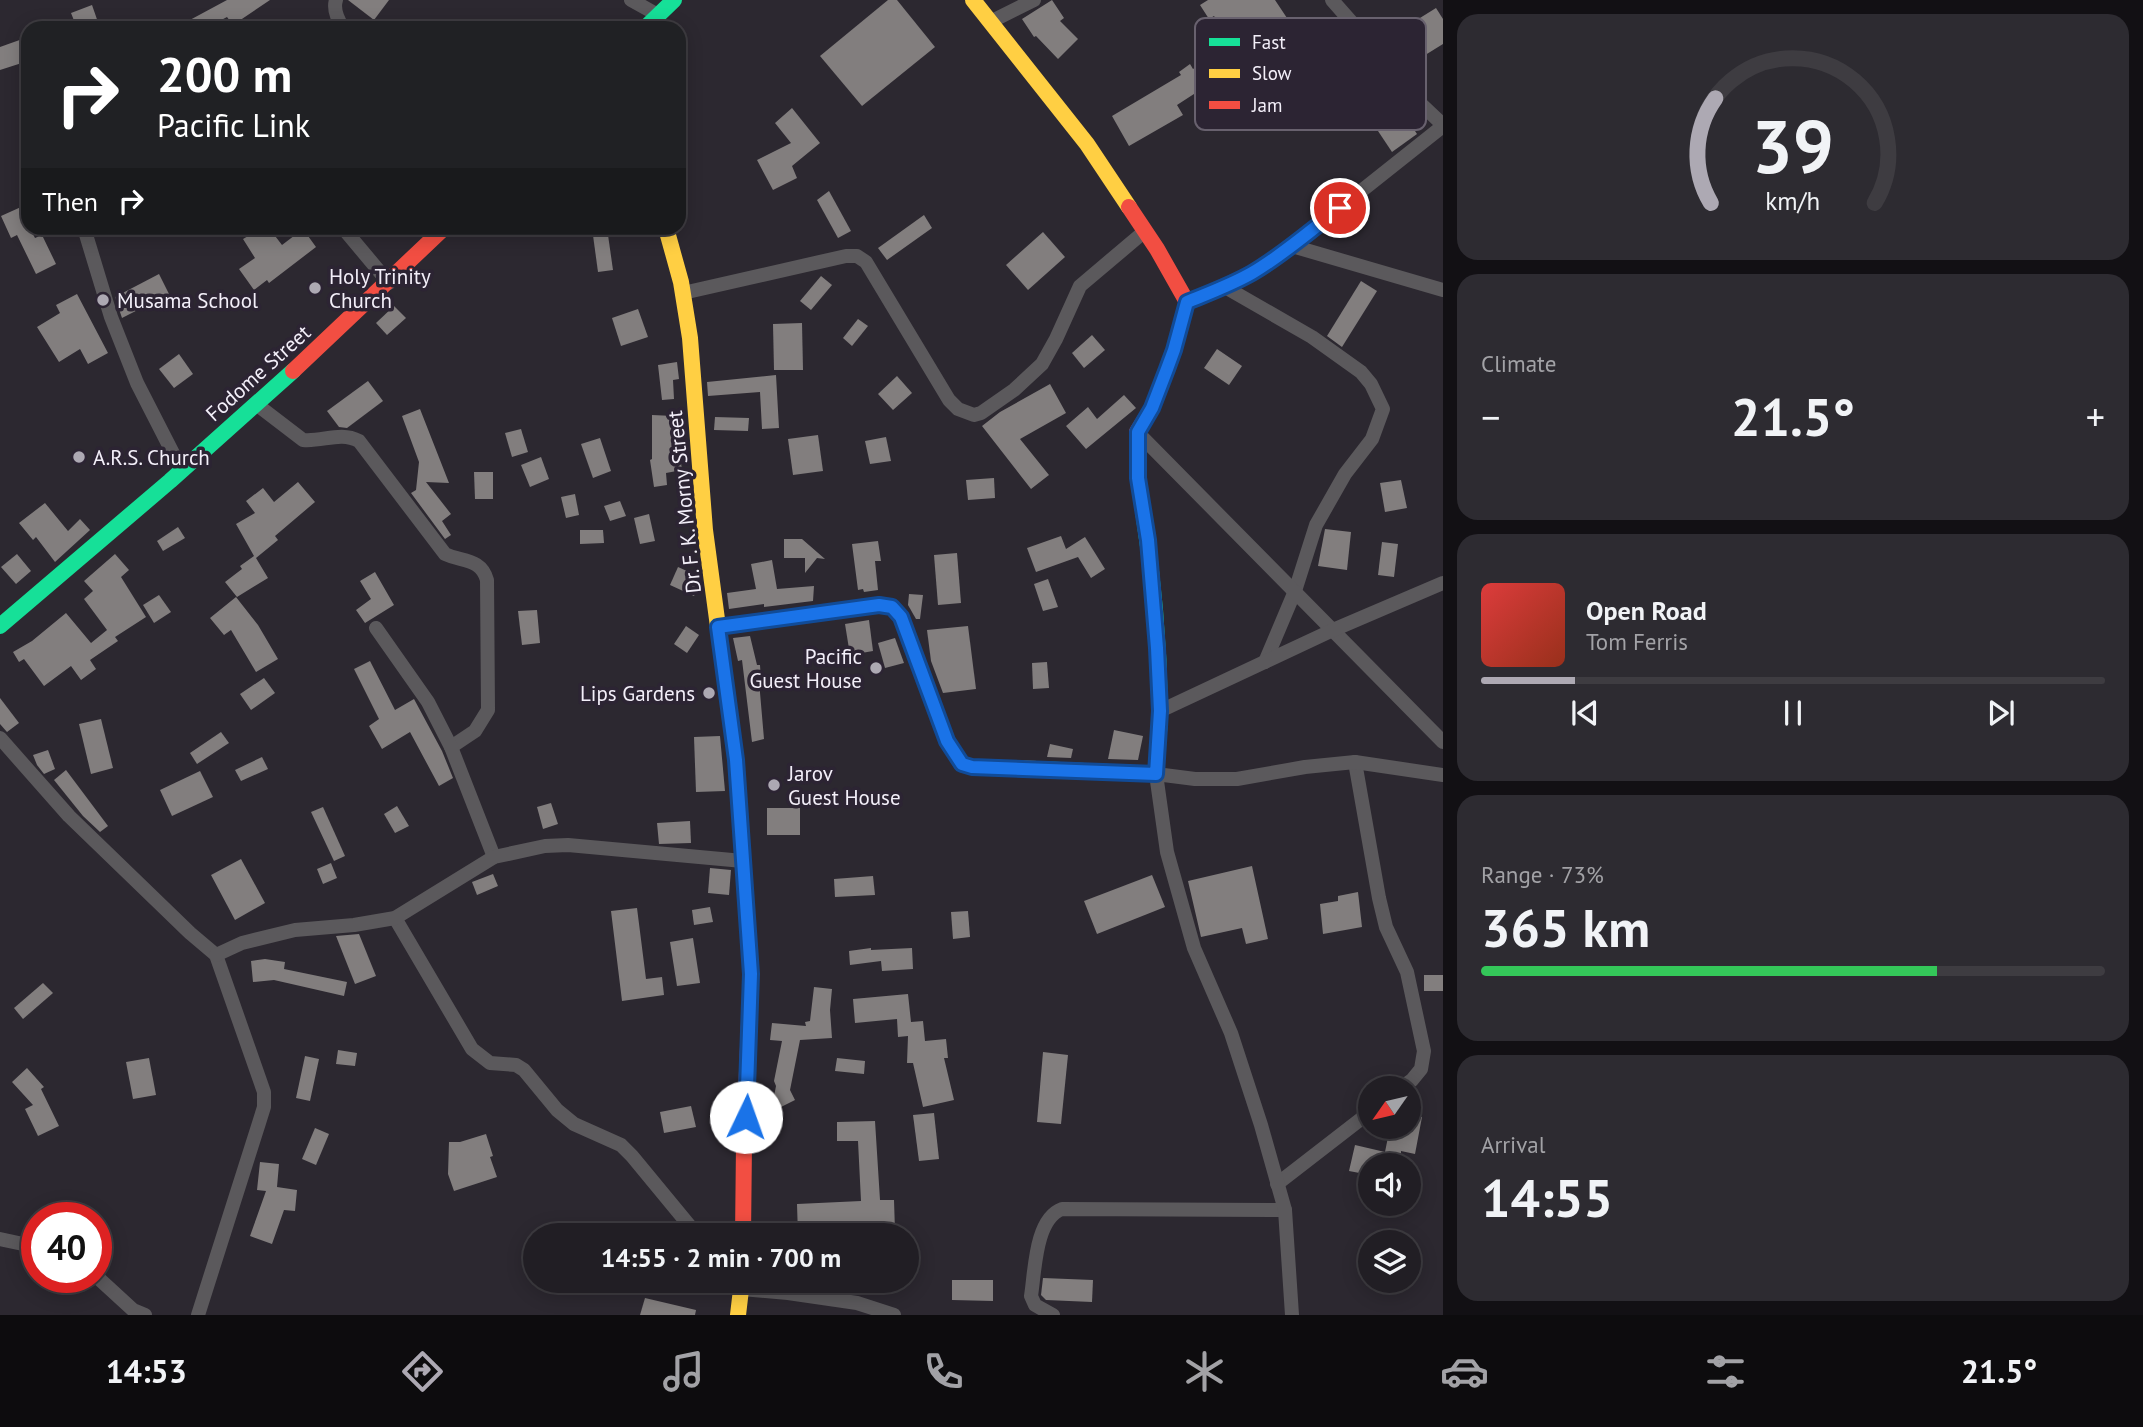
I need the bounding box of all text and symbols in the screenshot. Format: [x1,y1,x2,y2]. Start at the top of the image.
legend [1195,18,1426,130]
text: Fast [1252,30,1286,54]
text: 200 m [157,42,292,106]
icon: right [42,49,133,140]
text: Slow [1252,61,1292,85]
text: Jam [1251,93,1282,117]
text: 39 [1752,99,1834,193]
text: Pacific Link [157,104,310,146]
pin [1310,178,1370,238]
icon: right [112,182,150,220]
text: Then [42,185,98,218]
text: km/h [1766,185,1820,217]
icon: arrive [1321,189,1359,227]
place label: Holy Trinity Church [329,263,431,314]
marker: Holy Trinity Church [307,280,323,296]
place label: Musama School [117,287,258,314]
marker: Musama School [95,292,111,308]
street label: Fodome Street [200,319,316,427]
text: Climate [1481,349,1556,378]
text: 21.5° [1731,383,1855,450]
text: − [1481,392,1500,441]
text: + [2086,392,2105,441]
street label: Dr. F. K. Morny Street [661,409,707,595]
place label: A.R.S. Church [93,444,210,471]
marker: A.R.S. Church [71,449,87,465]
text: Open Road [1586,594,1707,627]
text: Tom Ferris [1586,627,1688,656]
place label: Pacific Guest House [749,643,862,694]
marker: Pacific Guest House [868,660,884,676]
place label: Lips Gardens [580,680,695,707]
marker: Lips Gardens [701,685,717,701]
icon: previous [1566,694,1604,732]
icon: pause [1774,694,1812,732]
icon: next [1982,694,2020,732]
place label: Jarov Guest House [787,760,901,811]
marker: Jarov Guest House [766,777,782,793]
text: Range · 73% [1481,860,1604,889]
text: 365 km [1481,894,1650,961]
north arrow [1358,1076,1421,1139]
map controls [1358,1076,1421,1293]
position arrow [709,1080,783,1154]
text: Arrival [1481,1130,1545,1159]
button: sound [1358,1153,1421,1216]
text: 14:55 [1481,1164,1613,1231]
speed limit sign: 40 [21,1202,112,1293]
button: layers [1358,1230,1421,1293]
text: 14:55 · 2 min · 700 m [601,1241,841,1274]
icon: directions [398,1347,447,1396]
icon: music [659,1347,708,1396]
icon: phone [919,1347,968,1396]
icon: climate [1180,1347,1229,1396]
icon: car [1440,1347,1489,1396]
icon: filters [1701,1347,1750,1396]
text: 14:53 [106,1350,187,1392]
text: 21.5° [1961,1350,2037,1392]

